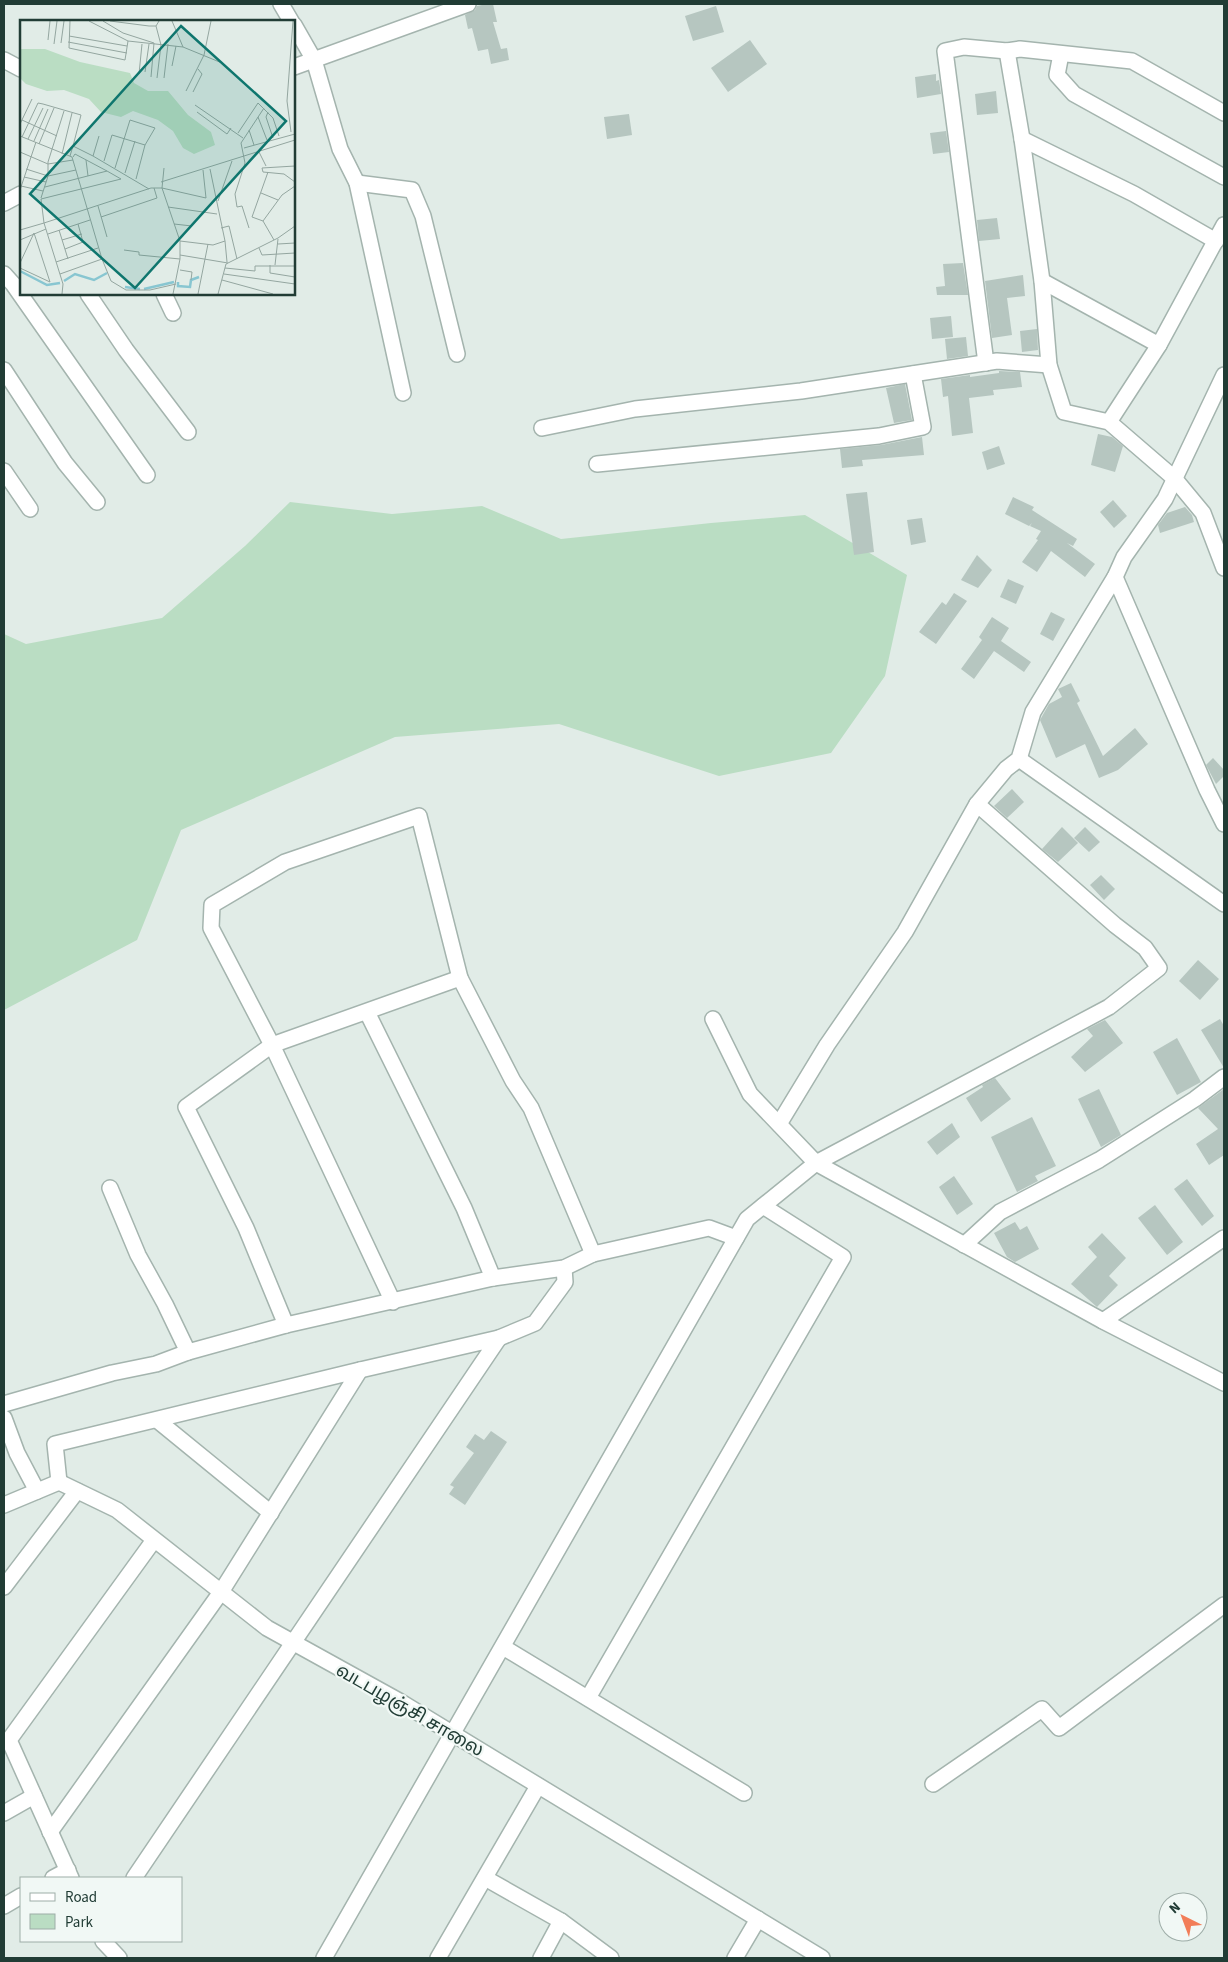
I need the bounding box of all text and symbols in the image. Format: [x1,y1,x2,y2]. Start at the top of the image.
inset map [20,20,295,295]
street label: வடபழஞ்சி சாலை [331,1658,488,1763]
legend [20,1877,182,1942]
text: Road [65,1887,97,1908]
north arrow [1158,1892,1208,1942]
text: N [1165,1898,1185,1919]
text: Park [65,1912,94,1933]

